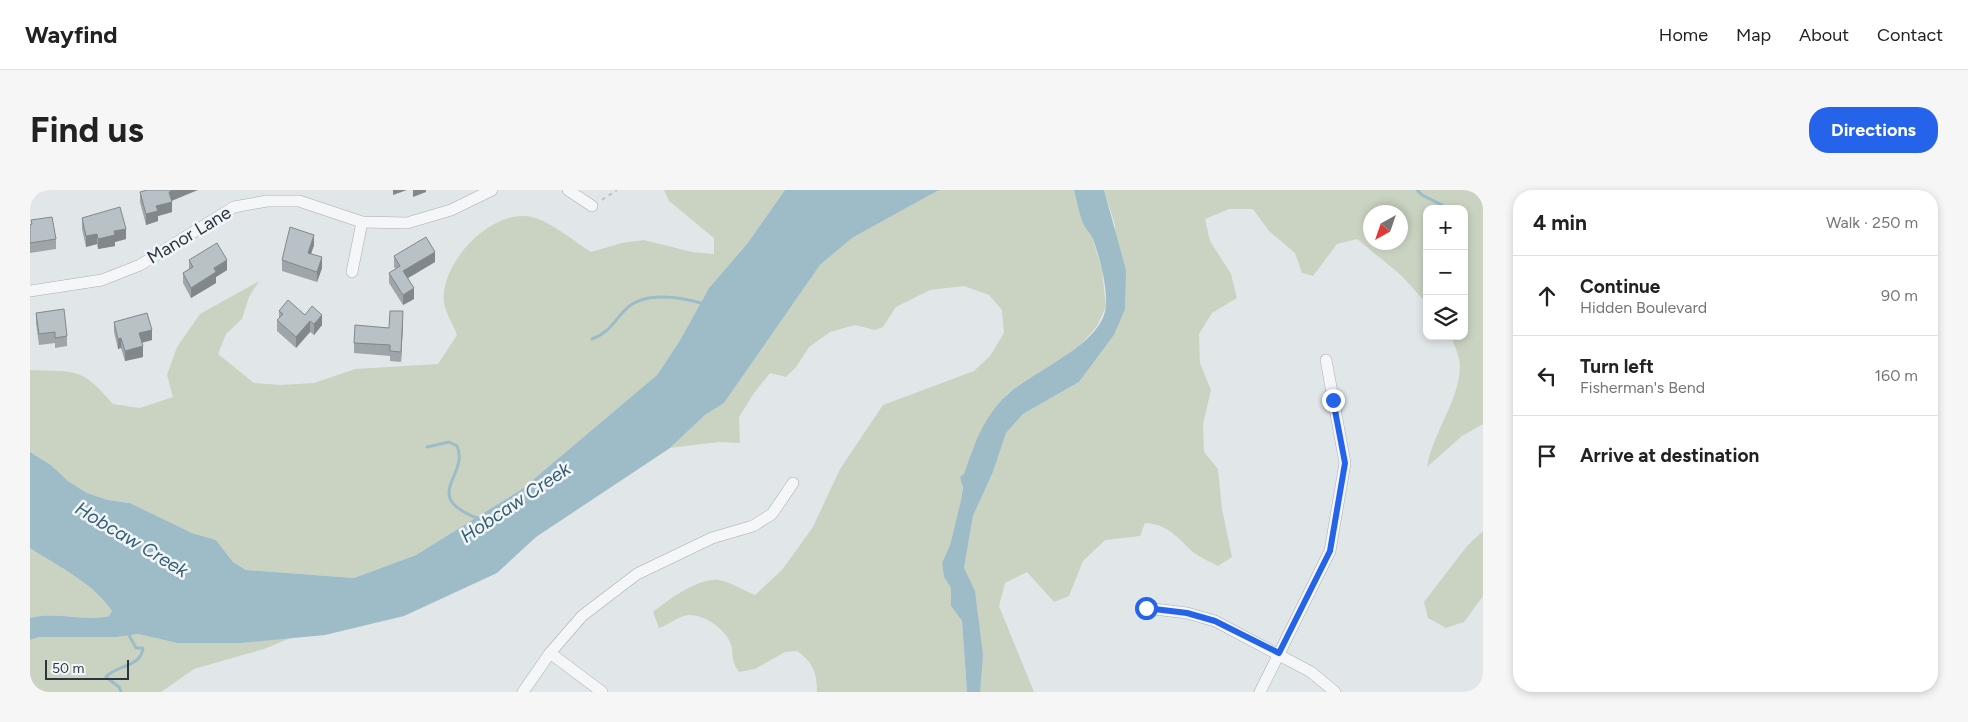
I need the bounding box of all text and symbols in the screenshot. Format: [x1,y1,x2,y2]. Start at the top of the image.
text: Wayfind [25,20,118,49]
text: Home [1659,24,1708,46]
text: Map [1736,24,1771,46]
text: About [1799,24,1849,46]
text: Contact [1877,24,1943,46]
button: Directions [1809,107,1938,153]
text: Find us [30,109,144,151]
street label: Manor Lane [143,201,235,269]
north arrow [1363,205,1408,250]
map controls [1423,205,1468,340]
button: + [1423,205,1468,250]
text: 4 min [1533,210,1587,235]
text: Walk · 250 m [1826,213,1918,232]
button: − [1423,250,1468,295]
text: Continue [1580,275,1660,298]
icon: ahead [1533,282,1561,310]
text: 90 m [1881,286,1918,305]
button: layers [1423,295,1468,340]
text: Hidden Boulevard [1580,298,1707,317]
text: Turn left [1580,355,1654,378]
icon: left [1533,362,1561,390]
text: 160 m [1875,366,1918,385]
text: Fisherman's Bend [1580,378,1705,397]
route end [1322,389,1345,412]
icon: arrive [1533,442,1561,470]
text: Arrive at destination [1580,444,1759,467]
water label: Hobcaw Creek [456,457,575,548]
water label: Hobcaw Creek [71,497,193,583]
route start [1135,597,1158,620]
scale bar [45,657,129,680]
text: 50 m [52,660,84,677]

